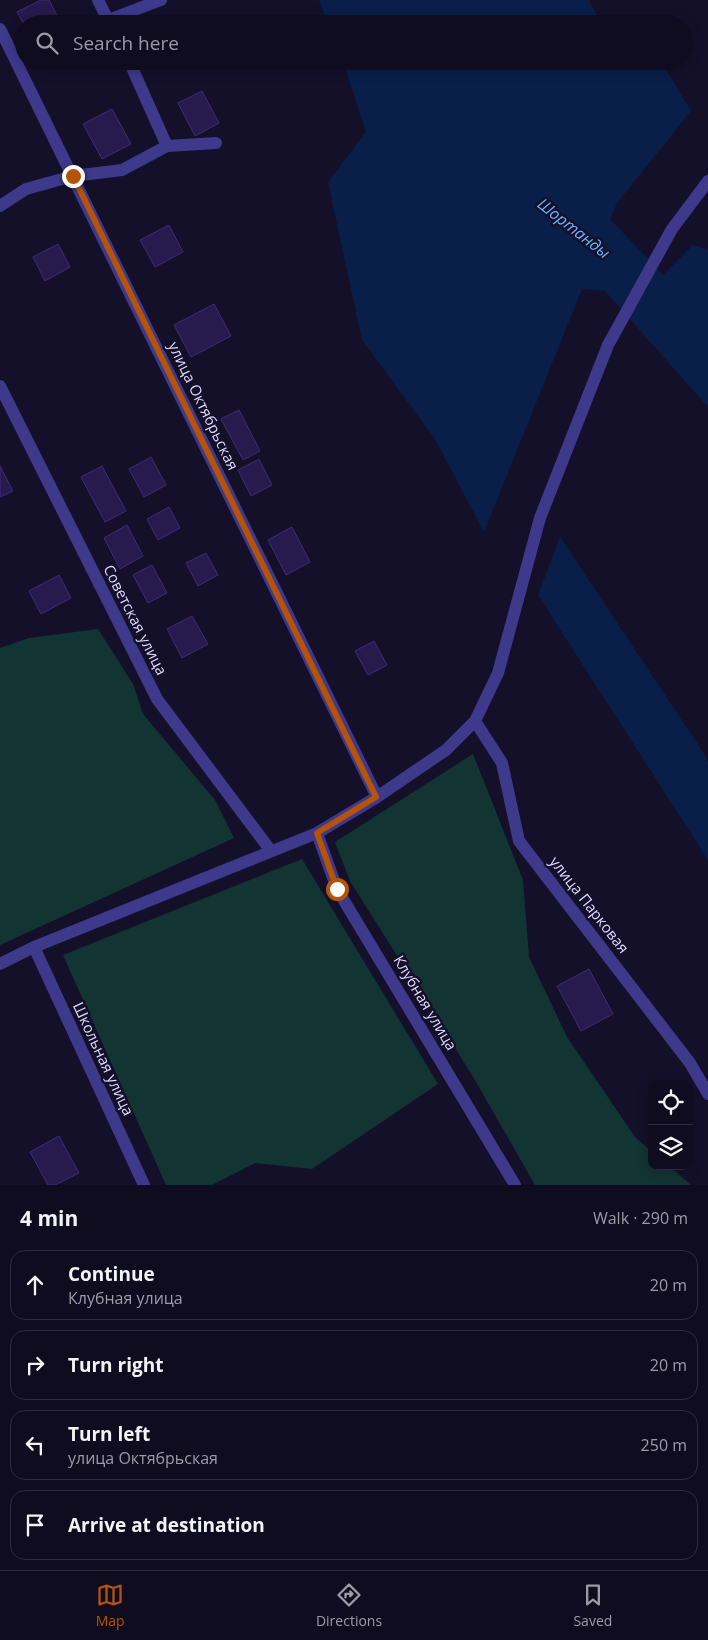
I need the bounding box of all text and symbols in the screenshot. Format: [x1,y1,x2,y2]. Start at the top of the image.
search box [15,15,693,70]
icon: search [33,29,61,57]
text: Search here [73,30,179,56]
route end [62,165,85,188]
water label: Шортанды [533,193,615,264]
street label: улица Октябрьская [164,338,244,473]
street label: Советская улица [99,561,172,678]
street label: улица Парковая [546,852,634,957]
route start [326,878,349,901]
street label: Клубная улица [390,951,462,1054]
street label: Школьная улица [69,999,139,1119]
map controls [648,1080,693,1170]
button: locate [648,1080,693,1125]
button: layers [648,1125,693,1170]
text: 4 min [20,1204,78,1232]
text: Walk · 290 m [593,1207,688,1229]
text: Continue [68,1261,155,1287]
icon: ahead [21,1271,49,1299]
text: 20 m [650,1274,687,1296]
text: Клубная улица [68,1287,183,1309]
icon: right [21,1351,49,1379]
text: Turn right [68,1352,163,1378]
text: 20 m [650,1354,687,1376]
text: Turn left [68,1421,150,1447]
icon: left [21,1431,49,1459]
text: 250 m [641,1434,687,1456]
text: улица Октябрьская [68,1447,218,1469]
icon: arrive [21,1511,49,1539]
text: Arrive at destination [68,1512,265,1538]
tab: Map [96,1581,125,1630]
tab: Directions [316,1581,382,1630]
tab: Saved [573,1581,612,1630]

